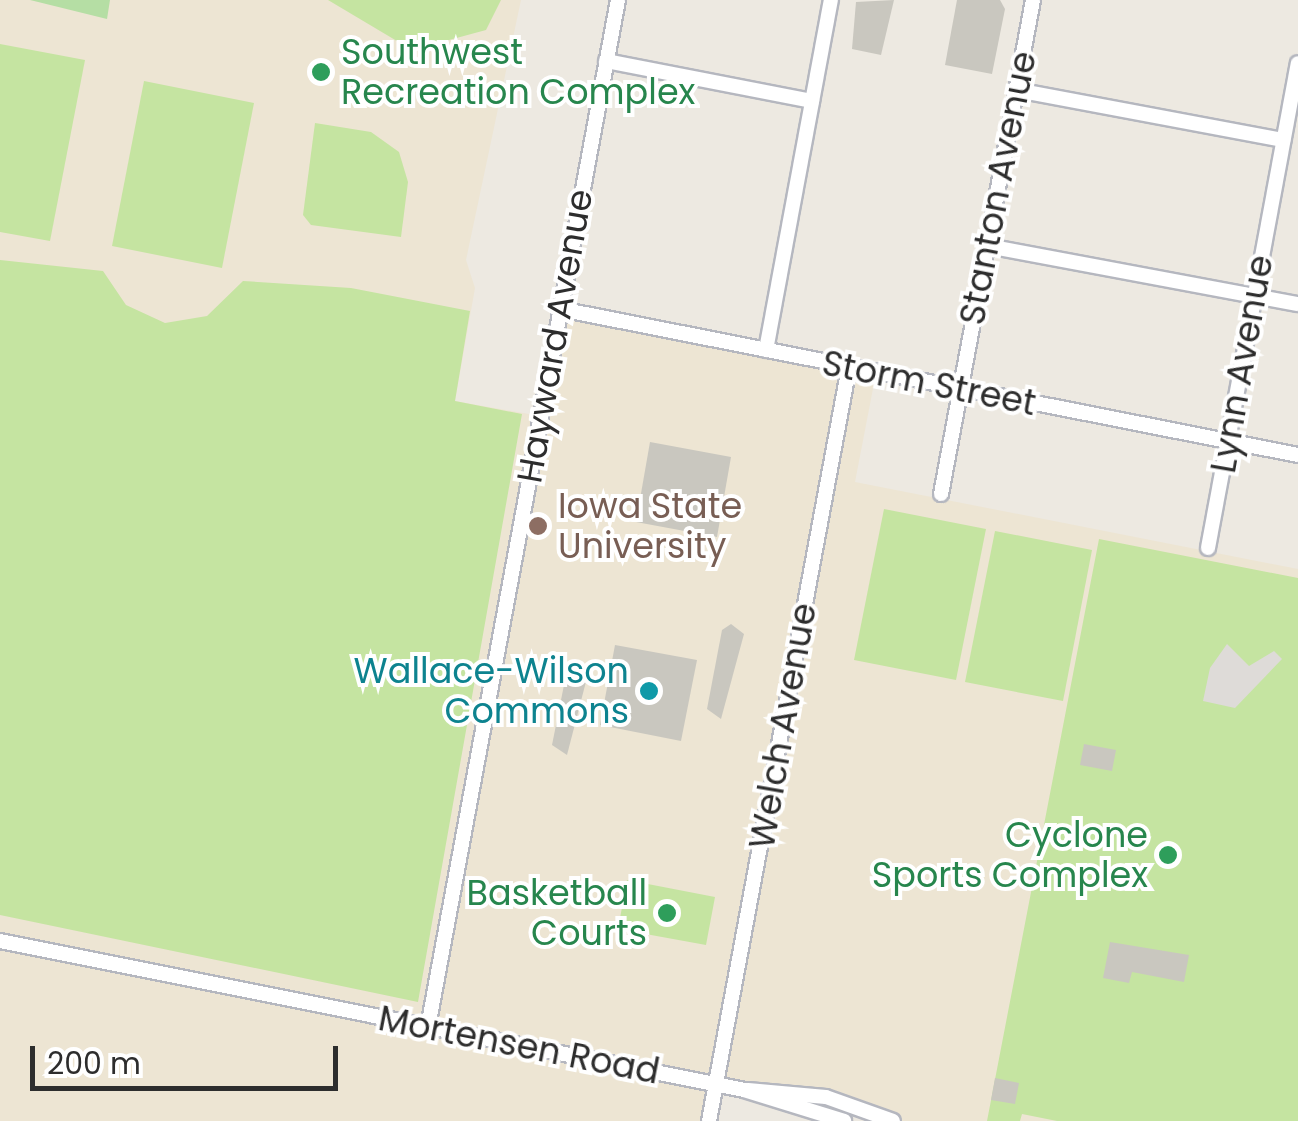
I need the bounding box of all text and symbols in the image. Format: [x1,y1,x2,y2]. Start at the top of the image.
place label: Southwest Recreation Complex [341,31,695,113]
street label: Stanton Avenue [951,48,1045,328]
marker: Southwest Recreation Complex [310,61,332,83]
street label: Hayward Avenue [508,186,602,486]
street label: Lynn Avenue [1202,252,1282,476]
street label: Storm Street [819,342,1039,424]
place label: Iowa State University [558,485,742,567]
marker: Iowa State University [527,515,549,537]
street label: Welch Avenue [741,600,825,852]
place label: Wallace-Wilson Commons [354,650,629,732]
marker: Wallace-Wilson Commons [638,680,660,702]
place label: Cyclone Sports Complex [872,814,1148,896]
marker: Cyclone Sports Complex [1157,844,1179,866]
place label: Basketball Courts [467,872,647,954]
marker: Basketball Courts [656,902,678,924]
street label: Mortensen Road [375,997,663,1093]
scale bar [35,1026,342,1088]
text: 200 m [47,1042,141,1085]

